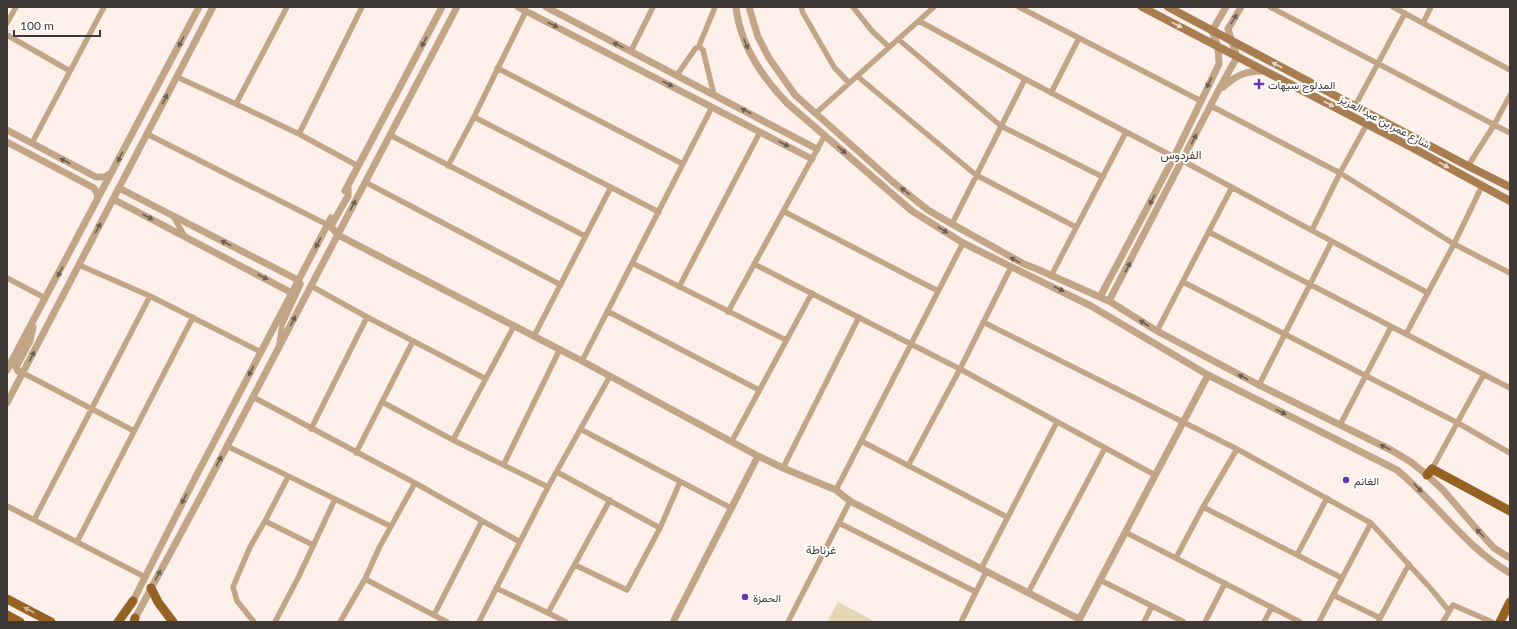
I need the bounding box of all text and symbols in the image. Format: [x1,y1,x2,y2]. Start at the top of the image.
scale bar [14,12,100,38]
one-way arrow [1231,13,1238,24]
text: 100 m [20,18,54,33]
one-way arrow [547,22,559,28]
one-way arrow [1171,22,1182,28]
one-way arrow [177,36,184,47]
one-way arrow [421,36,427,47]
one-way arrow [744,39,750,51]
one-way arrow [612,41,624,48]
one-way arrow [1271,62,1283,69]
one-way arrow [1206,78,1213,89]
marker: المدلوح سيهات [1253,78,1265,90]
place label: المدلوح سيهات [1268,78,1335,93]
one-way arrow [663,81,674,88]
street label: شارع عمر بن عبد العزيز [1336,91,1433,152]
one-way arrow [162,93,169,105]
one-way arrow [1324,101,1335,107]
one-way arrow [740,108,752,114]
one-way arrow [1191,133,1197,145]
one-way arrow [778,141,790,147]
one-way arrow [837,145,847,155]
district label: الفردوس [1160,147,1202,163]
one-way arrow [117,151,124,163]
one-way arrow [59,157,71,164]
one-way arrow [1438,162,1450,168]
one-way arrow [899,187,910,196]
one-way arrow [1148,194,1155,206]
one-way arrow [350,200,356,211]
one-way arrow [142,213,153,220]
one-way arrow [95,222,101,234]
one-way arrow [937,227,949,234]
one-way arrow [315,238,321,249]
one-way arrow [221,240,232,246]
one-way arrow [1009,256,1021,263]
one-way arrow [1124,261,1131,272]
one-way arrow [56,266,63,277]
one-way arrow [257,274,269,280]
one-way arrow [1053,286,1065,292]
one-way arrow [289,315,296,326]
one-way arrow [1139,319,1149,327]
one-way arrow [28,350,35,361]
one-way arrow [248,365,254,377]
one-way arrow [1237,373,1249,380]
one-way arrow [1275,409,1286,415]
one-way arrow [1379,444,1390,450]
one-way arrow [216,455,223,466]
place label: الغانم [1354,474,1379,489]
marker: الغانم [1341,475,1351,485]
one-way arrow [1413,484,1422,493]
one-way arrow [181,493,187,504]
one-way arrow [1475,528,1485,538]
district label: غرناطة [806,542,836,558]
one-way arrow [155,569,161,581]
place label: الحمزة [753,591,781,605]
marker: الحمزة [740,592,750,602]
one-way arrow [23,607,35,614]

